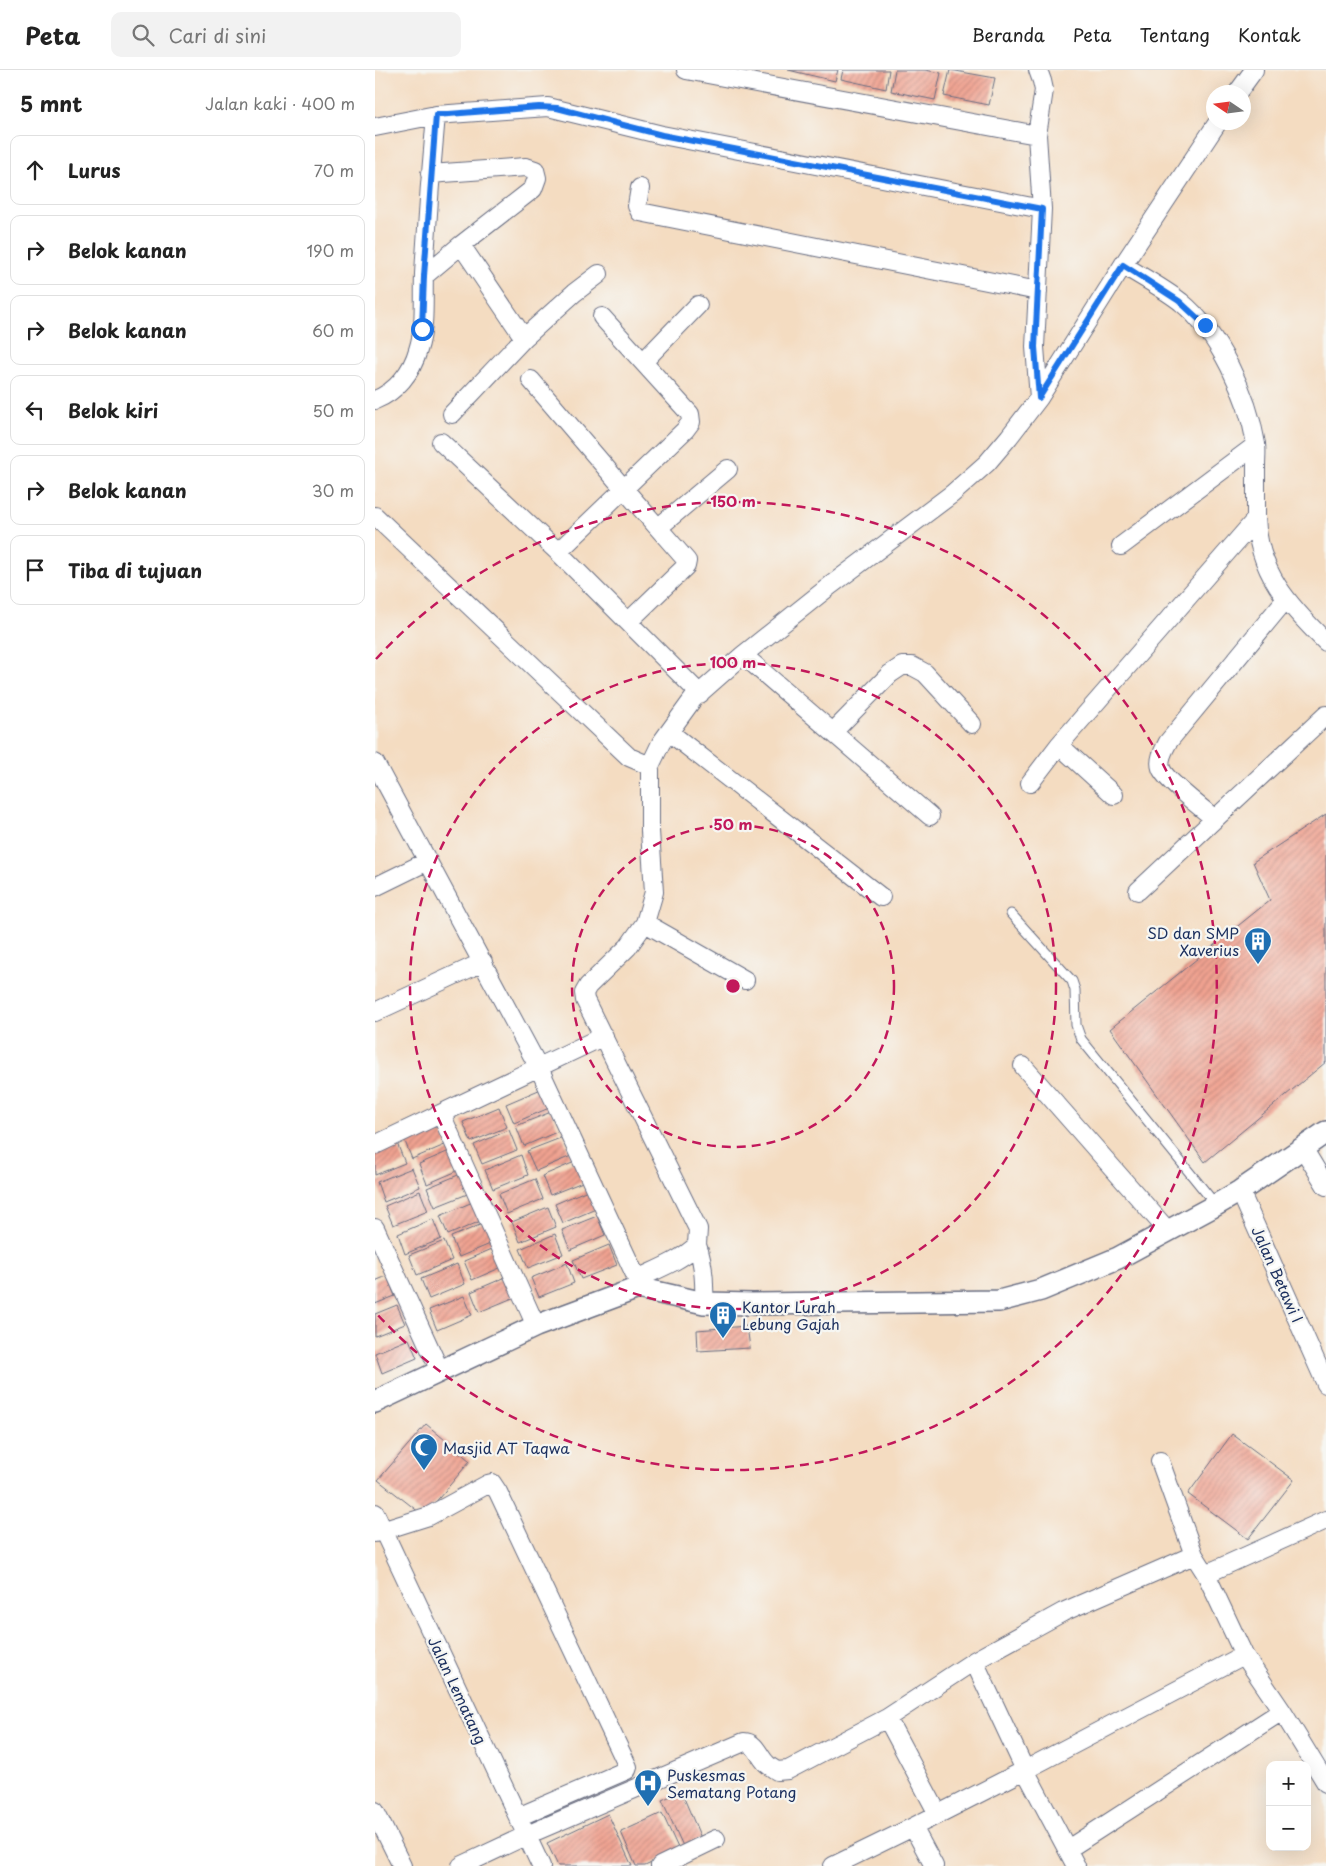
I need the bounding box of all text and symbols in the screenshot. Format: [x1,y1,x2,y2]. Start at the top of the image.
search box [111,12,461,57]
text: Peta [25,17,81,53]
icon: search [129,21,157,49]
text: Cari di sini [169,21,266,49]
text: Beranda [972,21,1045,48]
text: Peta [1073,21,1111,48]
text: Tentang [1139,21,1210,48]
text: Kontak [1238,21,1301,48]
north arrow [1206,85,1251,130]
text: 5 mnt [20,87,83,119]
text: Jalan kaki · 400 m [205,91,355,115]
icon: ahead [21,156,49,184]
text: Lurus [68,156,121,184]
text: 70 m [314,158,354,182]
icon: right [21,236,49,264]
text: Belok kanan [68,236,187,264]
text: 190 m [306,238,354,262]
route end [1194,314,1217,337]
icon: right [21,316,49,344]
text: Belok kanan [68,316,187,344]
text: 60 m [312,318,354,342]
route start [411,318,434,341]
icon: left [21,396,49,424]
text: Belok kiri [68,396,158,424]
text: 50 m [313,398,354,422]
icon: right [21,476,49,504]
text: Belok kanan [68,476,187,504]
text: 30 m [312,478,354,502]
text: 150 m [710,489,756,512]
icon: arrive [21,556,49,584]
text: Tiba di tujuan [68,556,202,584]
text: 100 m [710,650,756,673]
text: 50 m [714,812,752,835]
place label: SD dan SMP Xaverius [1147,921,1239,961]
building icon: SD dan SMP Xaverius [1243,926,1273,965]
centre of rings [724,977,742,995]
street label: Jalan Betawi I [1246,1222,1310,1326]
place label: Kantor Lurah Lebung Gajah [742,1295,840,1335]
building icon: Kantor Lurah Lebung Gajah [708,1300,738,1339]
mosque icon: Masjid AT Taqwa [409,1432,439,1471]
place label: Masjid AT Taqwa [443,1436,570,1459]
street label: Jalan Lematang [423,1632,493,1748]
map controls [1266,1761,1311,1851]
button: + [1266,1761,1311,1806]
place label: Puskesmas Sematang Potang [667,1763,796,1803]
hospital icon: Puskesmas Sematang Potang [633,1768,663,1807]
button: − [1266,1806,1311,1851]

